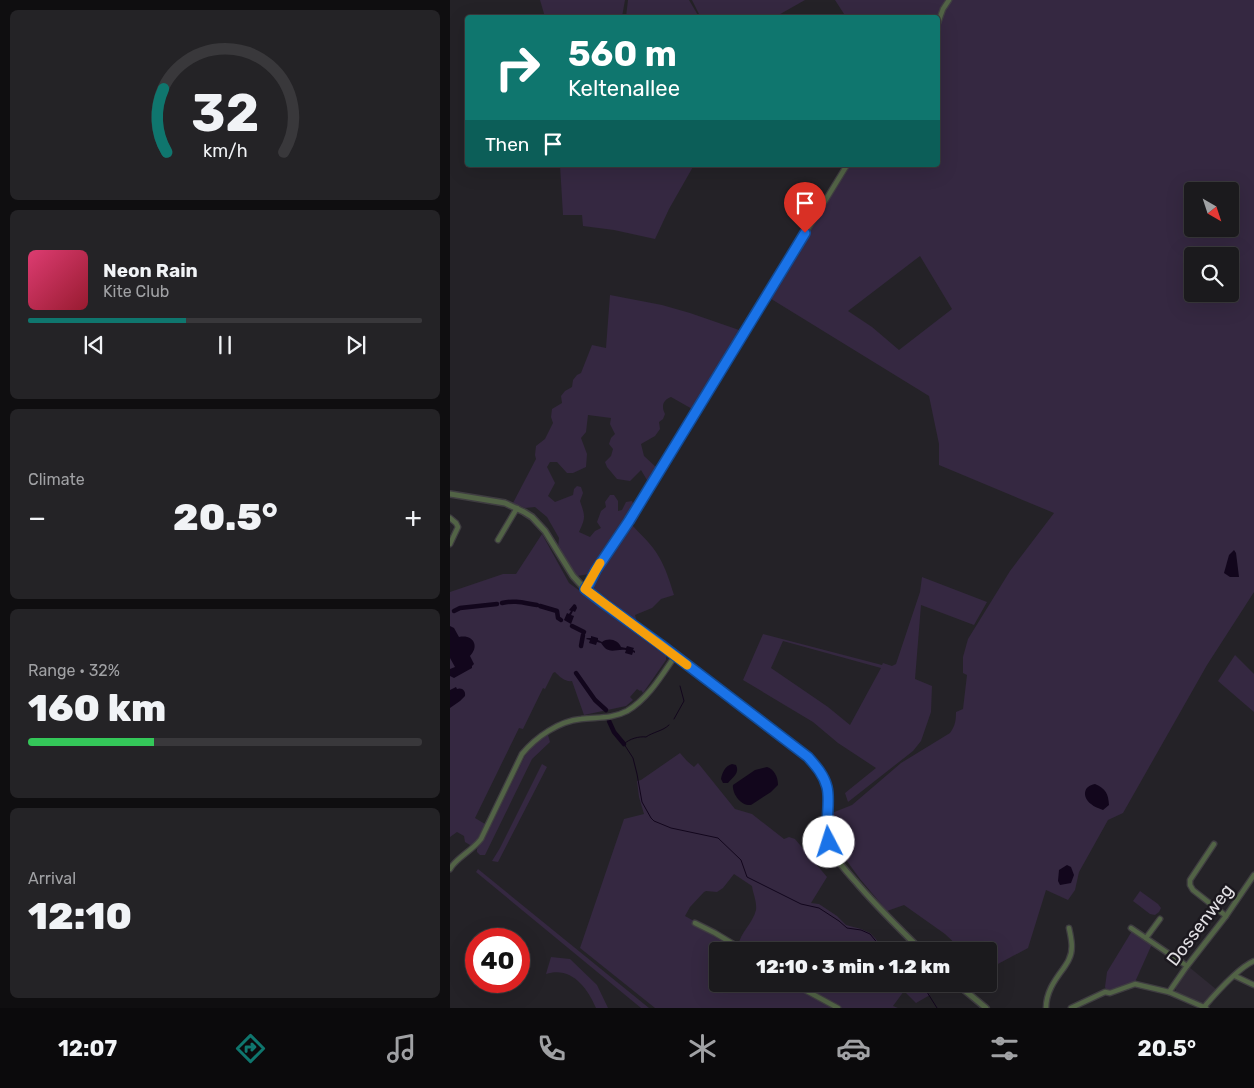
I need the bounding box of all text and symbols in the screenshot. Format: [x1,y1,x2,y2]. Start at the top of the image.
text: 560 m [568,33,677,75]
icon: right [485,35,550,100]
text: Keltenallee [568,75,680,102]
text: 32 [191,82,259,144]
icon: arrive [539,130,567,158]
text: Then [485,133,529,156]
text: km/h [203,140,247,161]
pin [784,182,826,233]
north arrow [1184,182,1239,238]
map controls [1184,182,1239,302]
icon: arrive [791,189,819,217]
button: search [1184,247,1239,302]
text: Neon Rain [103,259,198,282]
text: Kite Club [103,282,169,301]
icon: previous [80,331,108,359]
icon: pause [211,331,239,359]
icon: next [342,331,370,359]
text: Climate [28,470,85,489]
text: 20.5° [173,494,278,540]
text: − [28,501,46,534]
text: + [405,501,422,534]
text: Range · 32% [28,661,120,680]
text: 160 km [28,685,166,731]
position arrow [802,815,854,867]
text: Arrival [28,869,76,888]
street label: Dossenweg [1162,880,1238,970]
text: 12:10 [28,893,132,939]
speed limit sign: 40 [465,928,530,993]
text: 12:10 · 3 min · 1.2 km [756,955,950,978]
icon: directions [233,1031,268,1066]
icon: music [384,1031,419,1066]
icon: phone [534,1031,569,1066]
icon: climate [685,1031,720,1066]
icon: car [836,1031,871,1066]
icon: filters [987,1031,1022,1066]
text: 12:07 [58,1035,117,1062]
text: 20.5° [1137,1035,1196,1062]

